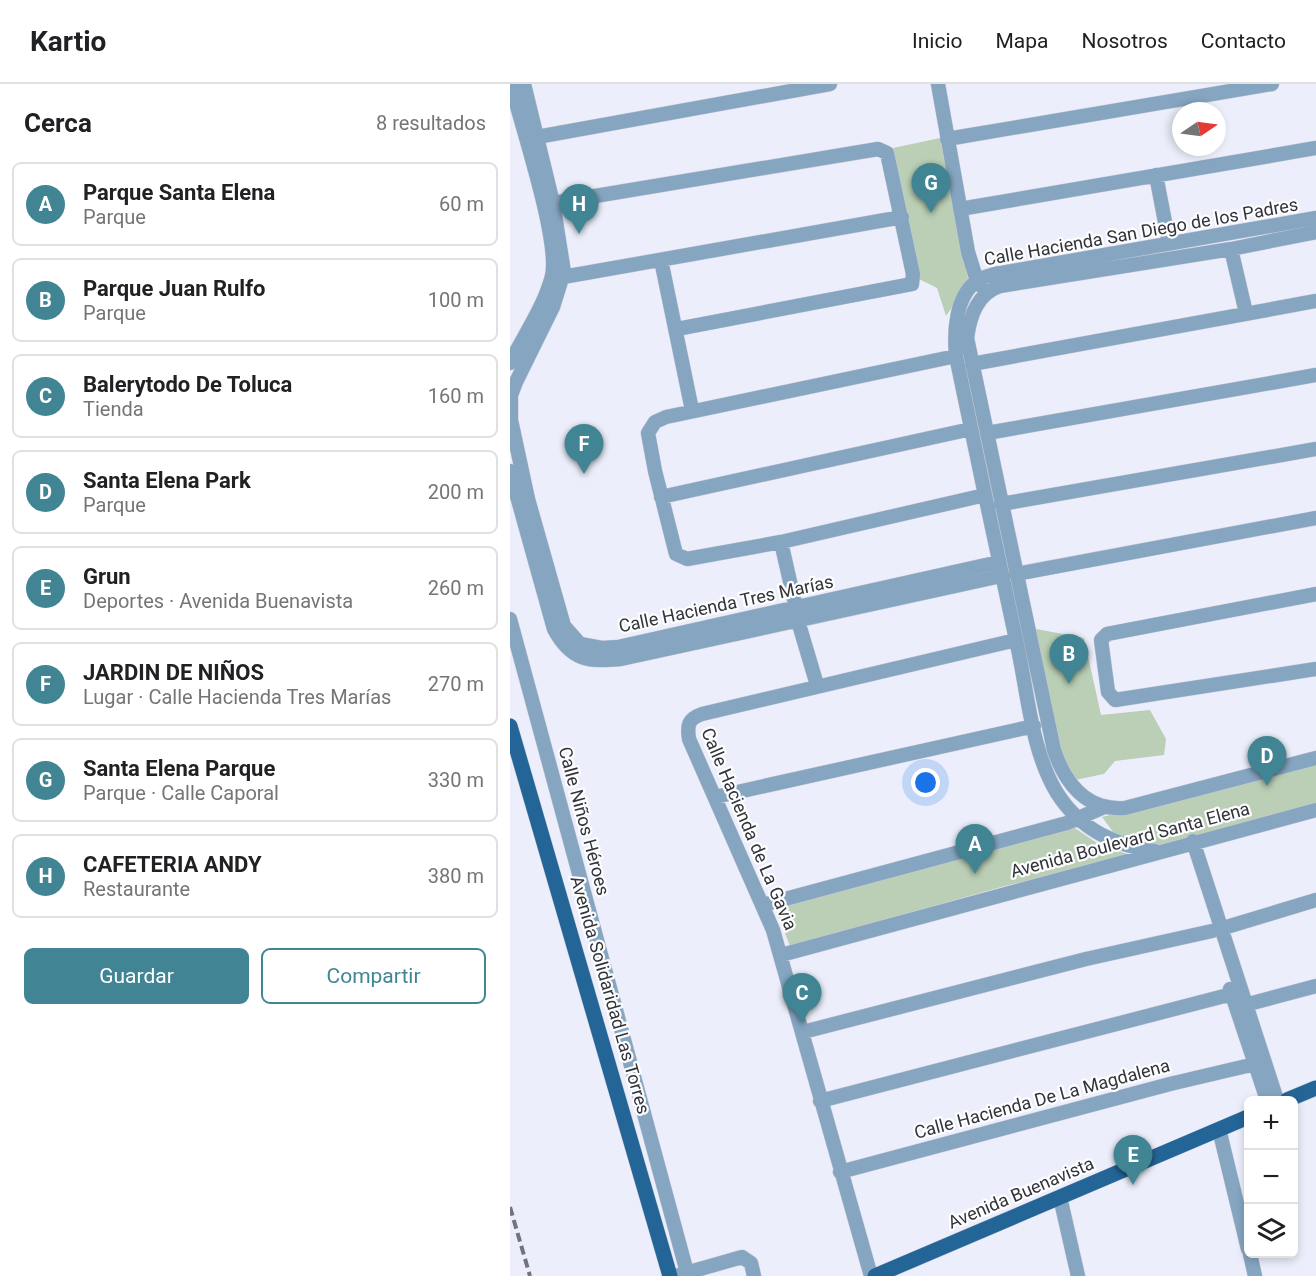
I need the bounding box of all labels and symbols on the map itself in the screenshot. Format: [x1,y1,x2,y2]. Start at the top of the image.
north arrow [1172,102,1226,156]
pin: G [912,164,950,213]
pin: H [560,184,598,234]
street label: Calle Hacienda San Diego de los Padres [982,194,1300,270]
pin: F [564,424,604,474]
street label: Calle Hacienda Tres Marías [617,571,835,637]
pin: B [1050,634,1088,684]
street label: Calle Hacienda de La Gavia [697,725,802,933]
pin: D [1248,736,1287,786]
street label: Calle Niños Héroes [555,744,614,897]
your location [911,768,940,797]
street label: Avenida Boulevard Santa Elena [1008,797,1252,882]
pin: A [956,824,994,874]
street label: Avenida Solidaridad Las Torres [566,873,655,1116]
pin: C [782,974,822,1023]
street label: Calle Hacienda De La Magdalena [912,1054,1172,1143]
pin: E [1114,1136,1152,1185]
street label: Avenida Buenavista [945,1152,1097,1233]

